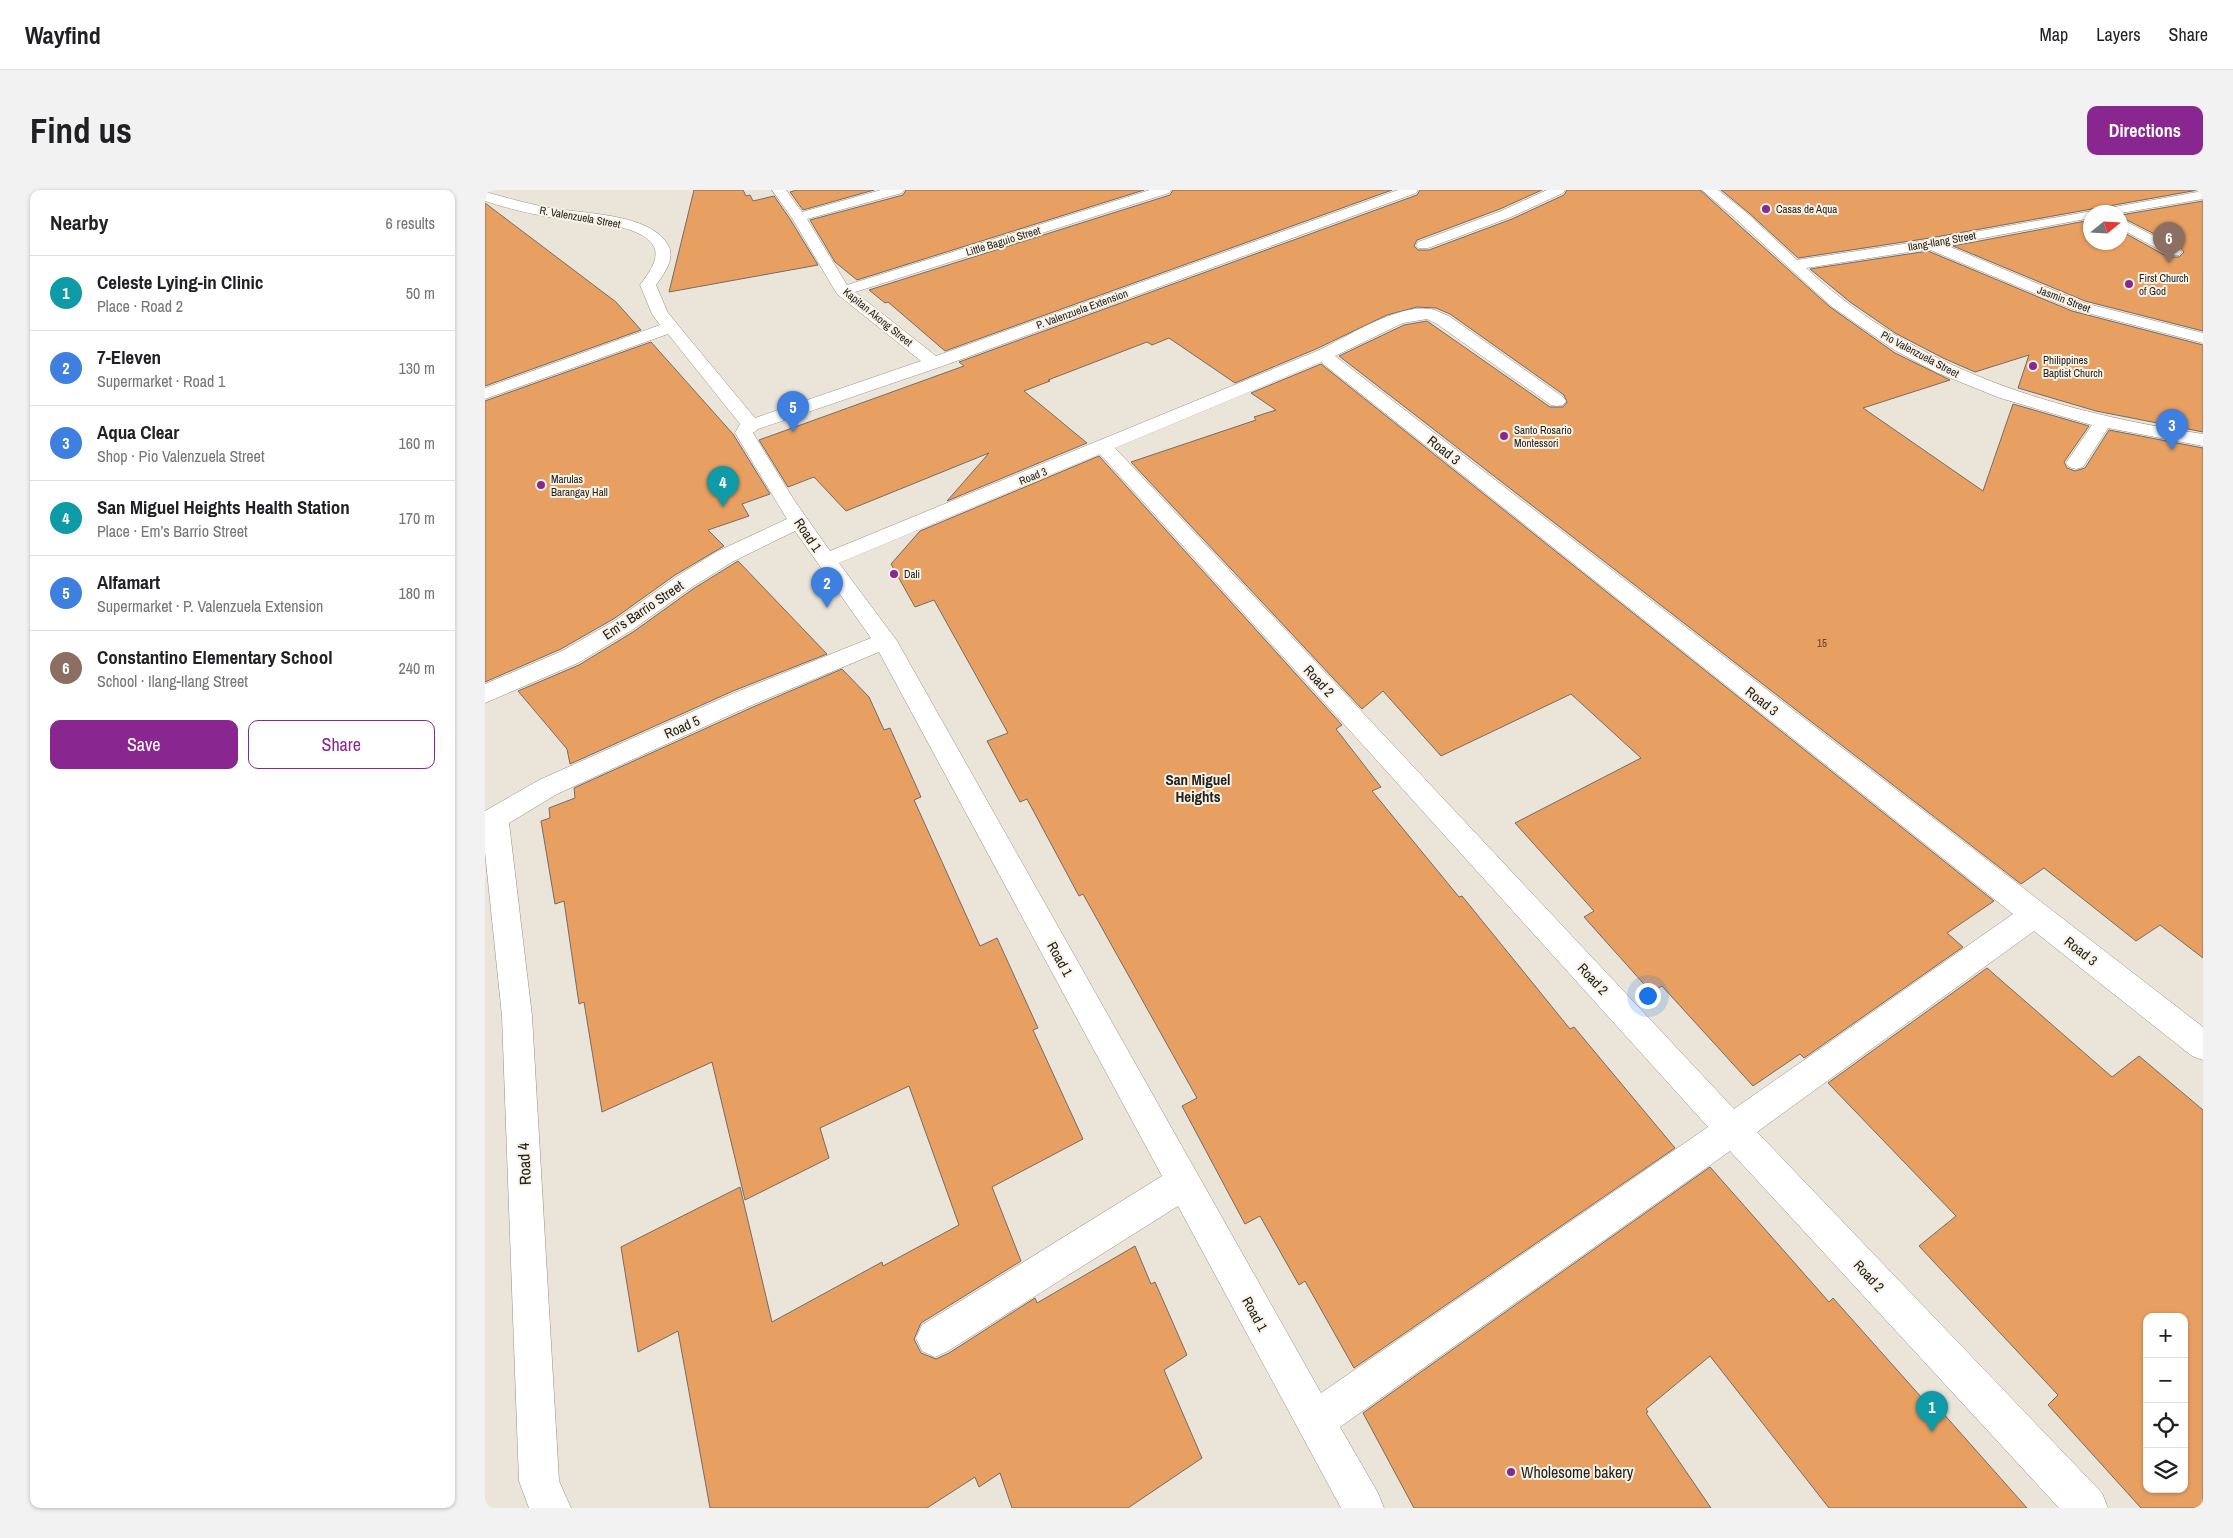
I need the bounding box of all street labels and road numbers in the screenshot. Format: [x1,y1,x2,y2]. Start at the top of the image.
street label: R. Valenzuela Street [538,203,622,231]
street label: Little Baguio Street [964,223,1042,259]
street label: Ilang-Ilang Street [1907,228,1978,254]
street label: Jasmin Street [2036,282,2093,316]
street label: Kapitan Akong Street [840,285,916,350]
street label: P. Valenzuela Extension [1034,286,1130,332]
street label: Pio Valenzuela Street [1878,327,1962,381]
street label: Road 3 [1424,432,1464,468]
street label: Road 3 [1017,464,1049,488]
street label: Road 1 [790,515,826,556]
street label: Em’s Barrio Street [599,576,687,644]
street label: Road 2 [1300,661,1338,701]
street label: Road 3 [1742,683,1782,719]
street label: Road 5 [661,711,703,743]
street label: Road 3 [2061,933,2101,969]
street label: Road 1 [1043,938,1077,980]
street label: Road 2 [1574,959,1612,999]
street label: Road 4 [512,1142,536,1186]
street label: Road 2 [1850,1256,1888,1296]
street label: Road 1 [1238,1293,1272,1335]

